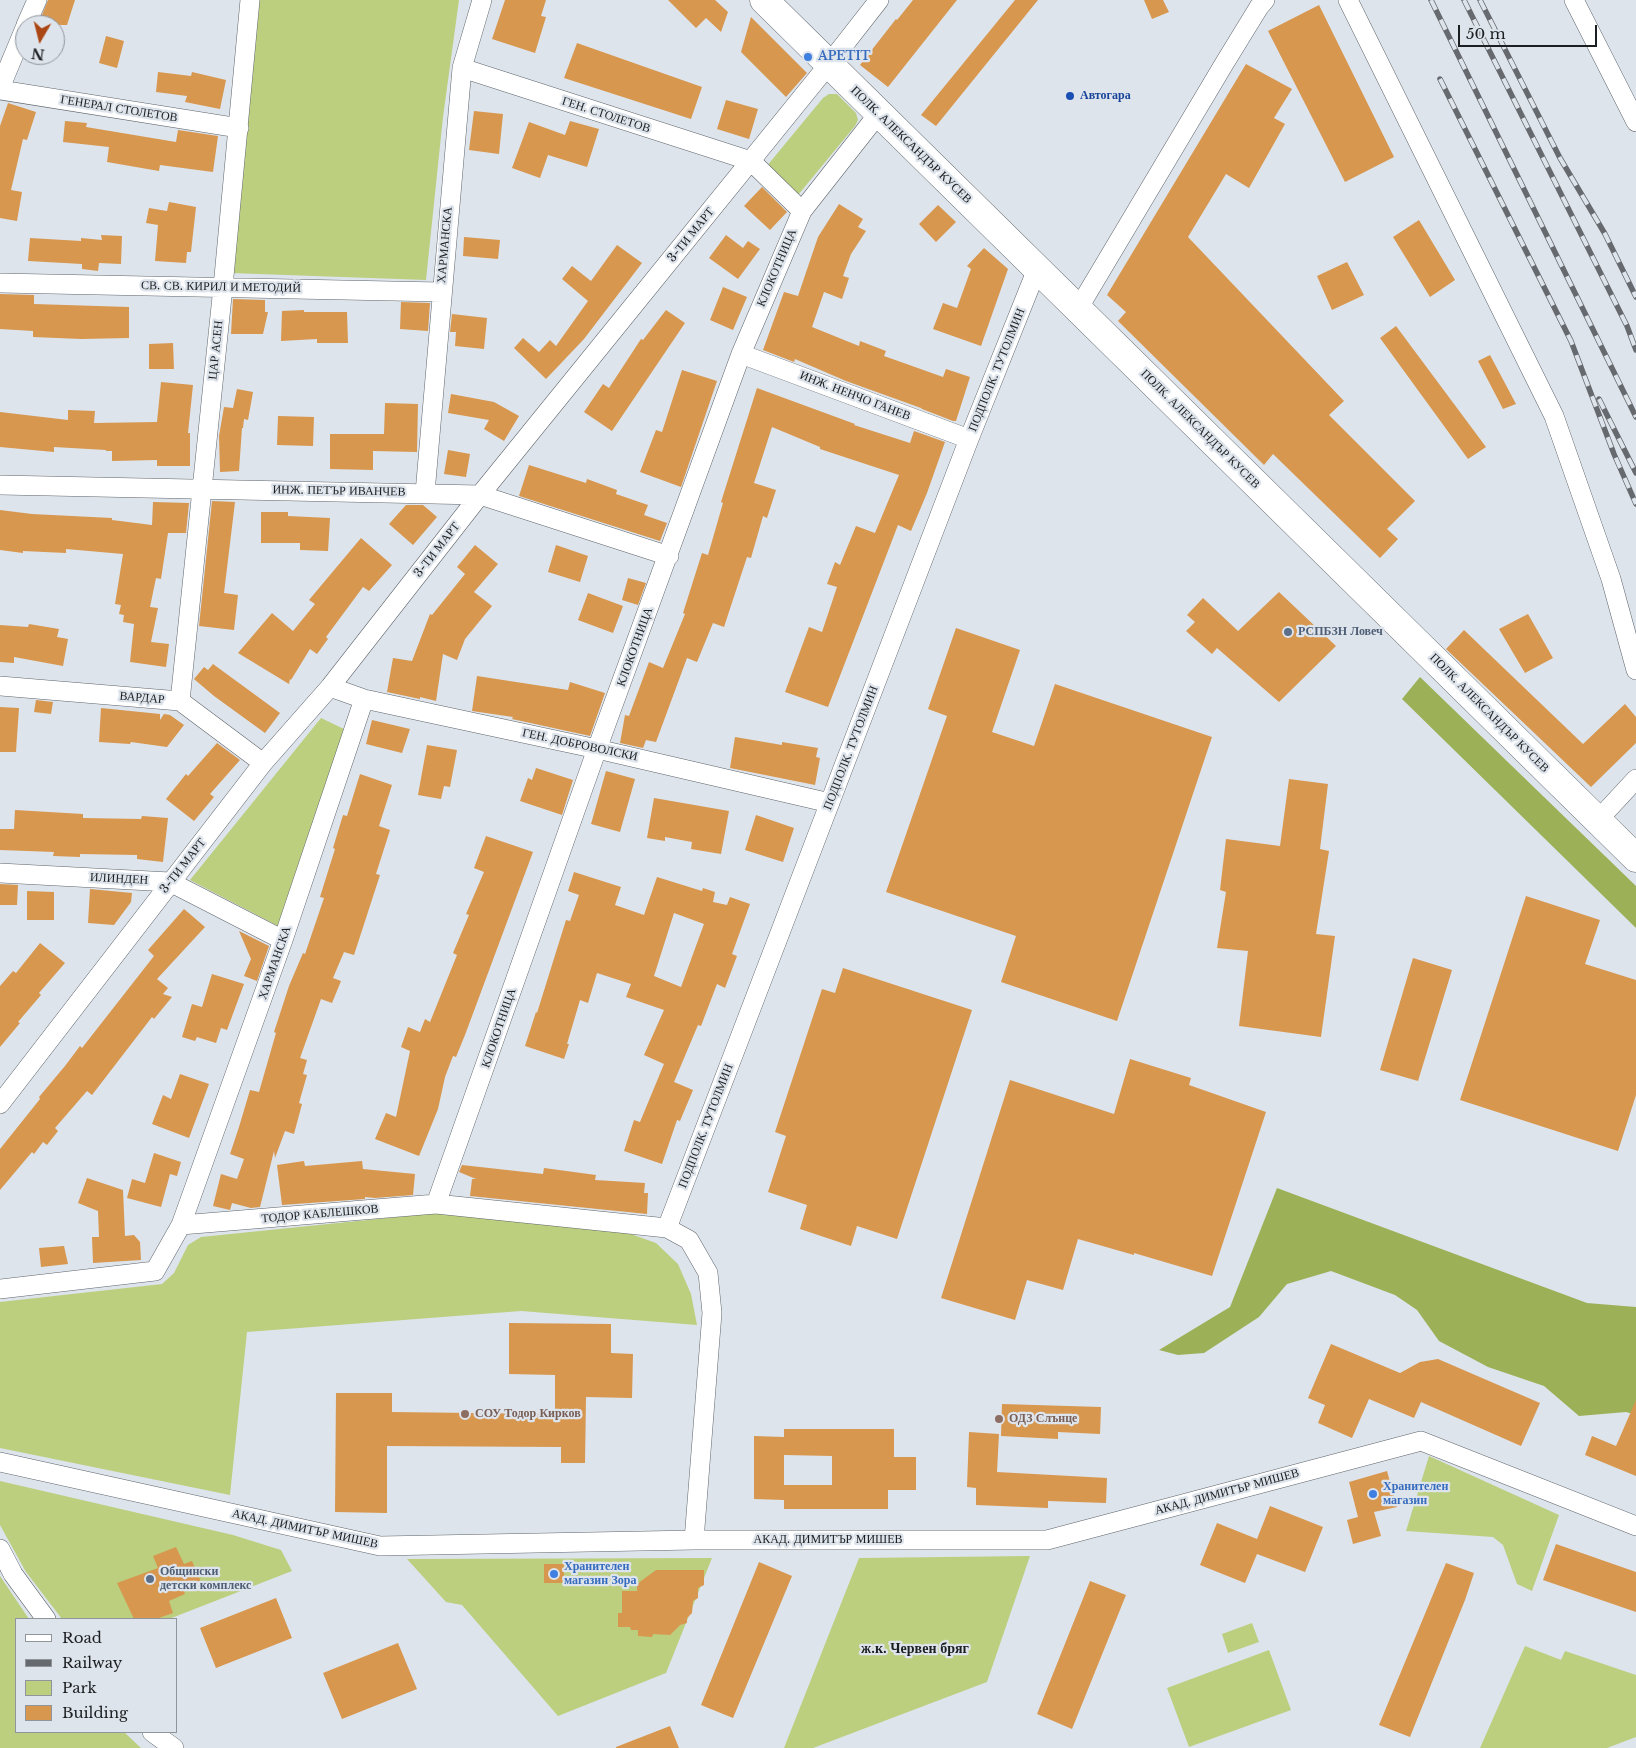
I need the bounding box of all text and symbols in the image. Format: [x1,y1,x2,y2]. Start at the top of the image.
north arrow [15,15,65,65]
scale bar [1461,15,1600,47]
text: 50 m [1466,24,1506,43]
text: N [30,44,46,64]
place label: APETIT [818,50,870,64]
marker: APETIT [802,51,814,63]
street label: ПОЛК. АЛЕКСАНДЪР КУСЕВ [848,83,974,207]
place label: Автогара [1080,89,1131,103]
marker: Автогара [1064,90,1076,102]
street label: ГЕНЕРАЛ СТОЛЕТОВ [59,93,179,125]
street label: ГЕН. СТОЛЕТОВ [560,94,652,136]
street label: 3-ТИ МАРТ [665,205,717,265]
street label: ХАРМАНСКА [434,206,456,284]
street label: КЛОКОТНИЦА [754,227,800,309]
street label: СВ. СВ. КИРИЛ И МЕТОДИЙ [141,278,301,296]
street label: ПОДПОЛК. ТУТОЛМИН [966,306,1028,434]
street label: ЦАР АСЕН [206,320,226,380]
street label: ПОЛК. АЛЕКСАНДЪР КУСЕВ [1137,366,1263,492]
street label: ИНЖ. НЕНЧО ГАНЕВ [798,368,912,424]
street label: ИНЖ. ПЕТЪР ИВАНЧЕВ [272,483,406,499]
street label: 3-ТИ МАРТ [411,520,463,580]
street label: КЛОКОТНИЦА [614,605,656,689]
place label: РСПБЗН Ловеч [1298,625,1383,639]
marker: РСПБЗН Ловеч [1282,626,1294,638]
street label: ПОЛК. АЛЕКСАНДЪР КУСЕВ [1426,650,1552,776]
street label: ПОДПОЛК. ТУТОЛМИН [821,684,881,812]
street label: ВАРДАР [119,689,165,707]
street label: ГЕН. ДОБРОВОЛСКИ [521,726,639,764]
street label: 3-ТИ МАРТ [157,836,209,896]
street label: ИЛИНДЕН [90,870,148,888]
street label: ХАРМАНСКА [256,924,294,1002]
street label: КЛОКОТНИЦА [479,986,519,1070]
street label: ПОДПОЛК. ТУТОЛМИН [676,1062,736,1190]
street label: ТОДОР КАБЛЕШКОВ [261,1202,379,1226]
place label: СОУ Тодор Кирков [475,1407,581,1421]
marker: СОУ Тодор Кирков [459,1408,471,1420]
place label: ОДЗ Слънце [1009,1412,1077,1426]
marker: ОДЗ Слънце [993,1413,1005,1425]
street label: АКАД. ДИМИТЪР МИШЕВ [1153,1466,1301,1518]
place label: Хранителен магазин [1383,1480,1448,1508]
marker: Хранителен магазин [1367,1488,1379,1500]
street label: АКАД. ДИМИТЪР МИШЕВ [231,1506,379,1552]
street label: АКАД. ДИМИТЪР МИШЕВ [753,1533,903,1547]
place label: Хранителен магазин Зора [564,1560,636,1588]
place label: Общински детски комплекс [160,1565,251,1593]
marker: Хранителен магазин Зора [548,1568,560,1580]
marker: Общински детски комплекс [144,1573,156,1585]
legend [15,1618,178,1733]
text: Road [62,1628,102,1647]
district label: ж.к. Червен бряг [861,1641,969,1657]
text: Railway [62,1653,122,1672]
text: Park [62,1678,97,1697]
text: Building [62,1703,128,1722]

